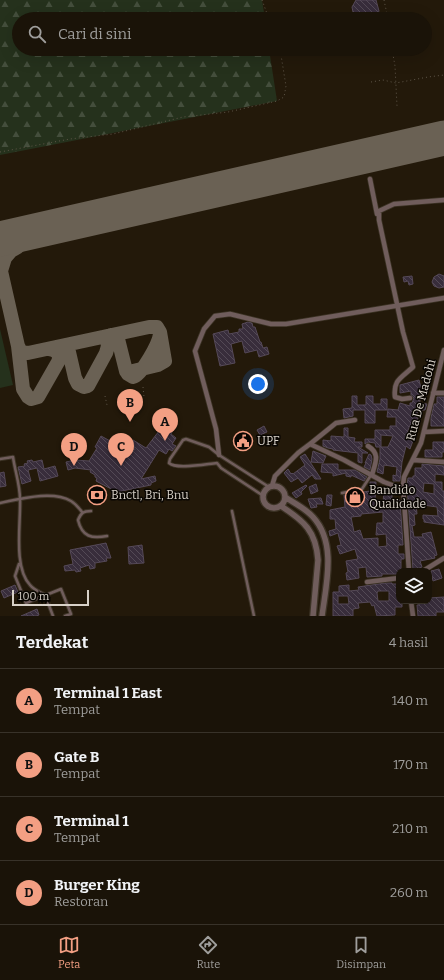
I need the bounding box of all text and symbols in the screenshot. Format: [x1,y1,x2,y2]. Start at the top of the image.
search box [12,12,432,56]
icon: search [26,23,48,45]
text: Cari di sini [58,25,131,43]
street label: Rua De Madohi [403,357,439,442]
your location [248,374,268,394]
pin: B [117,389,143,422]
pin: A [152,408,178,441]
public building icon: UPF [232,430,254,452]
pin: D [61,433,87,466]
pin: C [108,433,134,466]
place label: UPF [257,434,280,448]
place label: Bandido Qualidade [369,483,426,511]
bank icon: Bnctl, Bri, Bnu [86,484,108,506]
shop icon: Bandido Qualidade [344,486,366,508]
place label: Bnctl, Bri, Bnu [111,488,189,502]
map controls [396,568,432,604]
button: layers [396,568,432,604]
scale bar [12,588,89,607]
text: 100 m [18,590,49,603]
text: Terdekat [16,632,88,653]
text: 4 hasil [389,635,428,650]
text: Terminal 1 East [54,684,162,702]
text: A [24,693,34,708]
text: 140 m [392,693,428,708]
text: Tempat [54,702,100,717]
text: Gate B [54,748,99,766]
text: B [25,757,33,772]
text: 170 m [393,757,428,772]
text: Tempat [54,766,100,781]
text: Terminal 1 [54,812,129,830]
text: C [25,821,33,836]
text: 210 m [392,821,428,836]
text: Tempat [54,830,100,845]
text: Burger King [54,876,140,894]
text: D [24,885,34,900]
text: 260 m [390,885,428,900]
text: Restoran [54,894,108,909]
tab: Peta [58,934,80,971]
tab: Rute [196,934,220,971]
tab: Disimpan [336,934,386,971]

